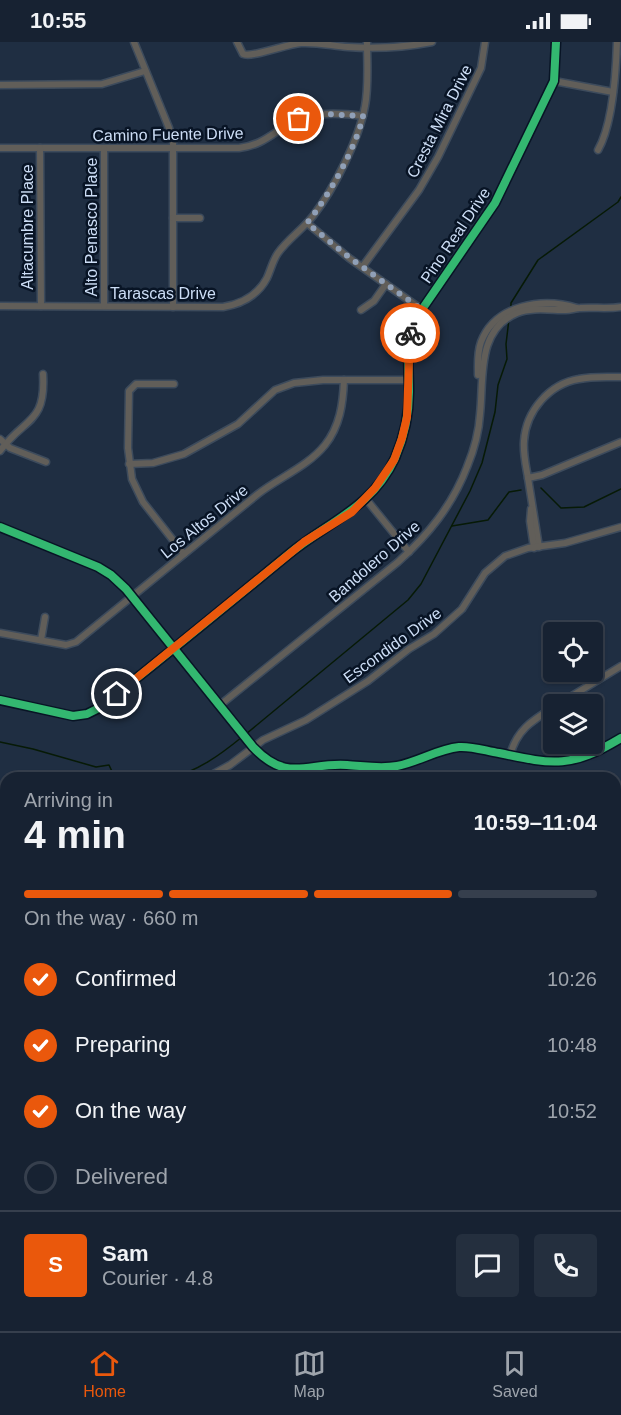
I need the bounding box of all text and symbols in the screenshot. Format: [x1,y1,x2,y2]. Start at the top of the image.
text: 10:55 [30,8,86,33]
street label: Cresta Mira Drive [404,62,475,181]
pin [273,93,324,144]
icon: bag [282,102,315,135]
street label: Camino Fuente Drive [92,125,244,144]
street label: Alto Penasco Place [83,158,100,296]
street label: Altacumbre Place [19,164,36,290]
street label: Pino Real Drive [417,184,494,286]
street label: Tarascas Drive [110,285,216,302]
courier [380,303,440,363]
icon: bike [394,317,427,350]
street label: Los Altos Drive [157,481,251,562]
street label: Bandolero Drive [325,517,423,605]
street label: Escondido Drive [340,604,444,687]
map controls [543,622,603,754]
button: locate [543,622,603,682]
pin [91,668,142,719]
icon: home [100,677,133,710]
button: layers [543,694,603,754]
text: Arriving in [24,789,113,811]
text: 10:59–11:04 [473,810,597,835]
text: 4 min [24,813,126,856]
text: On the way · 660 m [24,907,199,929]
icon: check [24,963,57,996]
text: Confirmed [75,966,176,991]
text: 10:26 [547,968,597,990]
icon: check [24,1029,57,1062]
text: Preparing [75,1032,170,1057]
text: 10:48 [547,1034,597,1056]
icon: check [24,1095,57,1128]
text: On the way [75,1098,186,1123]
text: 10:52 [547,1100,597,1122]
text: Delivered [75,1164,168,1189]
button: chat [456,1234,519,1297]
button: phone [534,1234,597,1297]
text: Sam [102,1241,148,1266]
text: S [48,1252,63,1277]
text: Courier · 4.8 [102,1267,213,1289]
tab: Home [83,1347,126,1401]
tab: Map [293,1347,326,1401]
tab: Saved [492,1347,538,1401]

